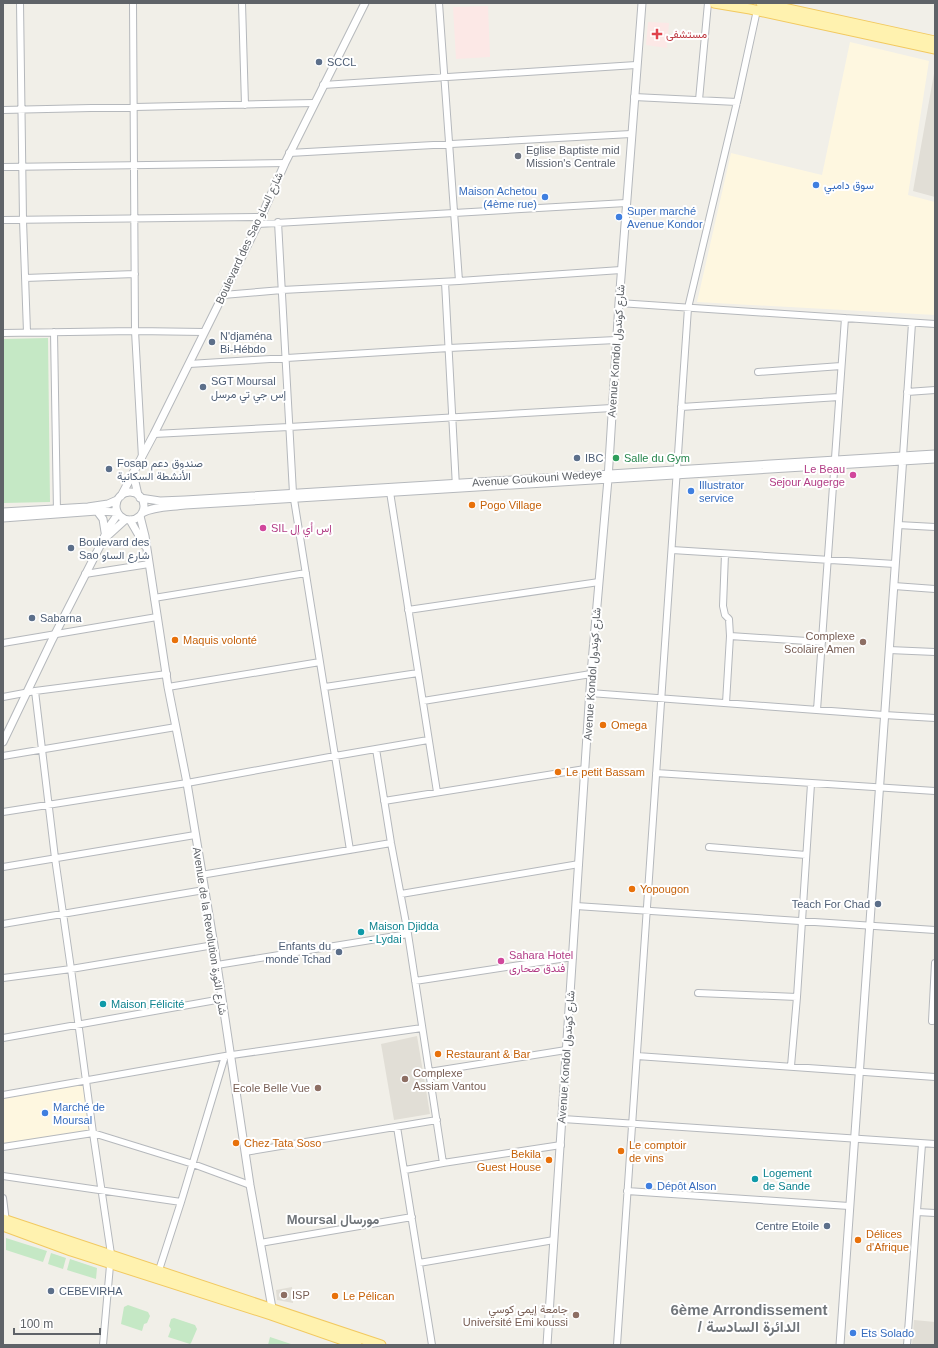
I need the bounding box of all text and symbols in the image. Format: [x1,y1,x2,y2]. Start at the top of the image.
marker: مستشفى [651,28,663,40]
place label: مستشفى [666,28,707,41]
place label: SCCL [327,56,356,68]
marker: SCCL [314,57,324,67]
place label: Eglise Baptiste mid Mission's Centrale [526,144,620,169]
marker: Eglise Baptiste mid Mission's Centrale [513,151,523,161]
street label: Boulevard des Sao شارع الساو [213,170,287,307]
place label: سوق دامبي [824,179,874,195]
marker: سوق دامبي [811,180,821,190]
place label: Maison Achetou (4ème rue) [459,185,537,210]
marker: Maison Achetou (4ème rue) [540,192,550,202]
place label: Super marché Avenue Kondor [627,205,703,230]
marker: Super marché Avenue Kondor [614,212,624,222]
street label: Avenue Kondol شارع كوندول [605,284,629,418]
place label: N'djaména Bi-Hébdo [220,330,273,355]
marker: N'djaména Bi-Hébdo [207,337,217,347]
place label: SGT Moursal إس جي تي مرسل [211,375,286,404]
marker: SGT Moursal إس جي تي مرسل [198,382,208,392]
place label: IBC [585,452,603,464]
place label: Salle du Gym [624,452,690,464]
marker: IBC [572,453,582,463]
marker: Salle du Gym [611,453,621,463]
place label: Fosap صندوق دعم الأنشطة السكانية [117,457,203,483]
place label: Le Beau Sejour Augerge [769,463,845,488]
marker: Fosap صندوق دعم الأنشطة السكانية [104,464,114,474]
street label: Avenue Goukouni Wedeye [472,467,602,489]
marker: Le Beau Sejour Augerge [848,470,858,480]
place label: Illustrator service [699,479,745,504]
marker: Illustrator service [686,486,696,496]
place label: Pogo Village [480,499,542,511]
marker: Pogo Village [467,500,477,510]
place label: SIL إس أي إل [271,522,332,538]
marker: SIL إس أي إل [258,523,268,533]
place label: Boulevard des Sao شارع الساو [79,536,150,563]
marker: Boulevard des Sao شارع الساو [66,543,76,553]
street label: Avenue Kondol شارع كوندول [581,607,605,741]
place label: Sabarna [40,612,82,624]
marker: Sabarna [27,613,37,623]
place label: Complexe Scolaire Amen [784,630,855,655]
place label: Maquis volonté [183,634,257,646]
marker: Maquis volonté [170,635,180,645]
marker: Complexe Scolaire Amen [858,637,868,647]
place label: Omega [611,719,648,731]
marker: Omega [598,720,608,730]
place label: Le petit Bassam [566,766,645,778]
marker: Le petit Bassam [553,767,563,777]
street label: Avenue de la Revolution شارع الثورة [189,846,229,1016]
place label: Yopougon [640,883,689,895]
marker: Yopougon [627,884,637,894]
place label: Teach For Chad [792,898,870,910]
marker: Teach For Chad [873,899,883,909]
place label: Maison Djidda - Lydai [369,920,440,945]
marker: Maison Djidda - Lydai [356,927,366,937]
place label: Enfants du monde Tchad [265,940,331,965]
marker: Enfants du monde Tchad [334,947,344,957]
place label: Sahara Hotel فندق صحارى [509,949,573,975]
marker: Sahara Hotel فندق صحارى [496,956,506,966]
street label: Avenue Kondol شارع كوندول [555,990,579,1124]
place label: Maison Félicité [111,998,184,1010]
marker: Maison Félicité [98,999,108,1009]
place label: Restaurant & Bar [446,1048,531,1060]
marker: Restaurant & Bar [433,1049,443,1059]
place label: Complexe Assiam Vantou [413,1067,486,1092]
marker: Complexe Assiam Vantou [400,1074,410,1084]
place label: Ecole Belle Vue [233,1082,310,1094]
marker: Ecole Belle Vue [313,1083,323,1093]
place label: Marché de Moursal [53,1101,105,1126]
marker: Marché de Moursal [40,1108,50,1118]
place label: Chez Tata Soso [244,1137,321,1149]
marker: Chez Tata Soso [231,1138,241,1148]
place label: Le comptoir de vins [629,1139,687,1164]
marker: Le comptoir de vins [616,1146,626,1156]
place label: Bekila Guest House [477,1148,542,1173]
marker: Bekila Guest House [544,1155,554,1165]
place label: Logement de Sande [763,1167,812,1192]
marker: Logement de Sande [750,1174,760,1184]
place label: Dépôt Alson [657,1180,716,1192]
marker: Dépôt Alson [644,1181,654,1191]
district label: Moursal مورسال [287,1212,379,1228]
place label: Centre Etoile [755,1220,819,1232]
marker: Centre Etoile [822,1221,832,1231]
place label: Délices d'Afrique [866,1228,909,1253]
marker: Délices d'Afrique [853,1235,863,1245]
place label: CEBEVIRHA [59,1285,123,1297]
marker: CEBEVIRHA [46,1286,56,1296]
place label: ISP [292,1289,310,1301]
marker: ISP [279,1290,289,1300]
place label: Le Pélican [343,1290,394,1302]
marker: Le Pélican [330,1291,340,1301]
district label: 6ème Arrondissement / الدائرة السادسة [670,1301,828,1336]
place label: جامعة إيمي كوسي Université Emi koussi [463,1303,568,1328]
scale bar [14,1310,100,1336]
marker: جامعة إيمي كوسي Université Emi koussi [571,1310,581,1320]
text: 100 m [20,1317,53,1331]
place label: Ets Solado [861,1327,914,1339]
marker: Ets Solado [848,1328,858,1338]

